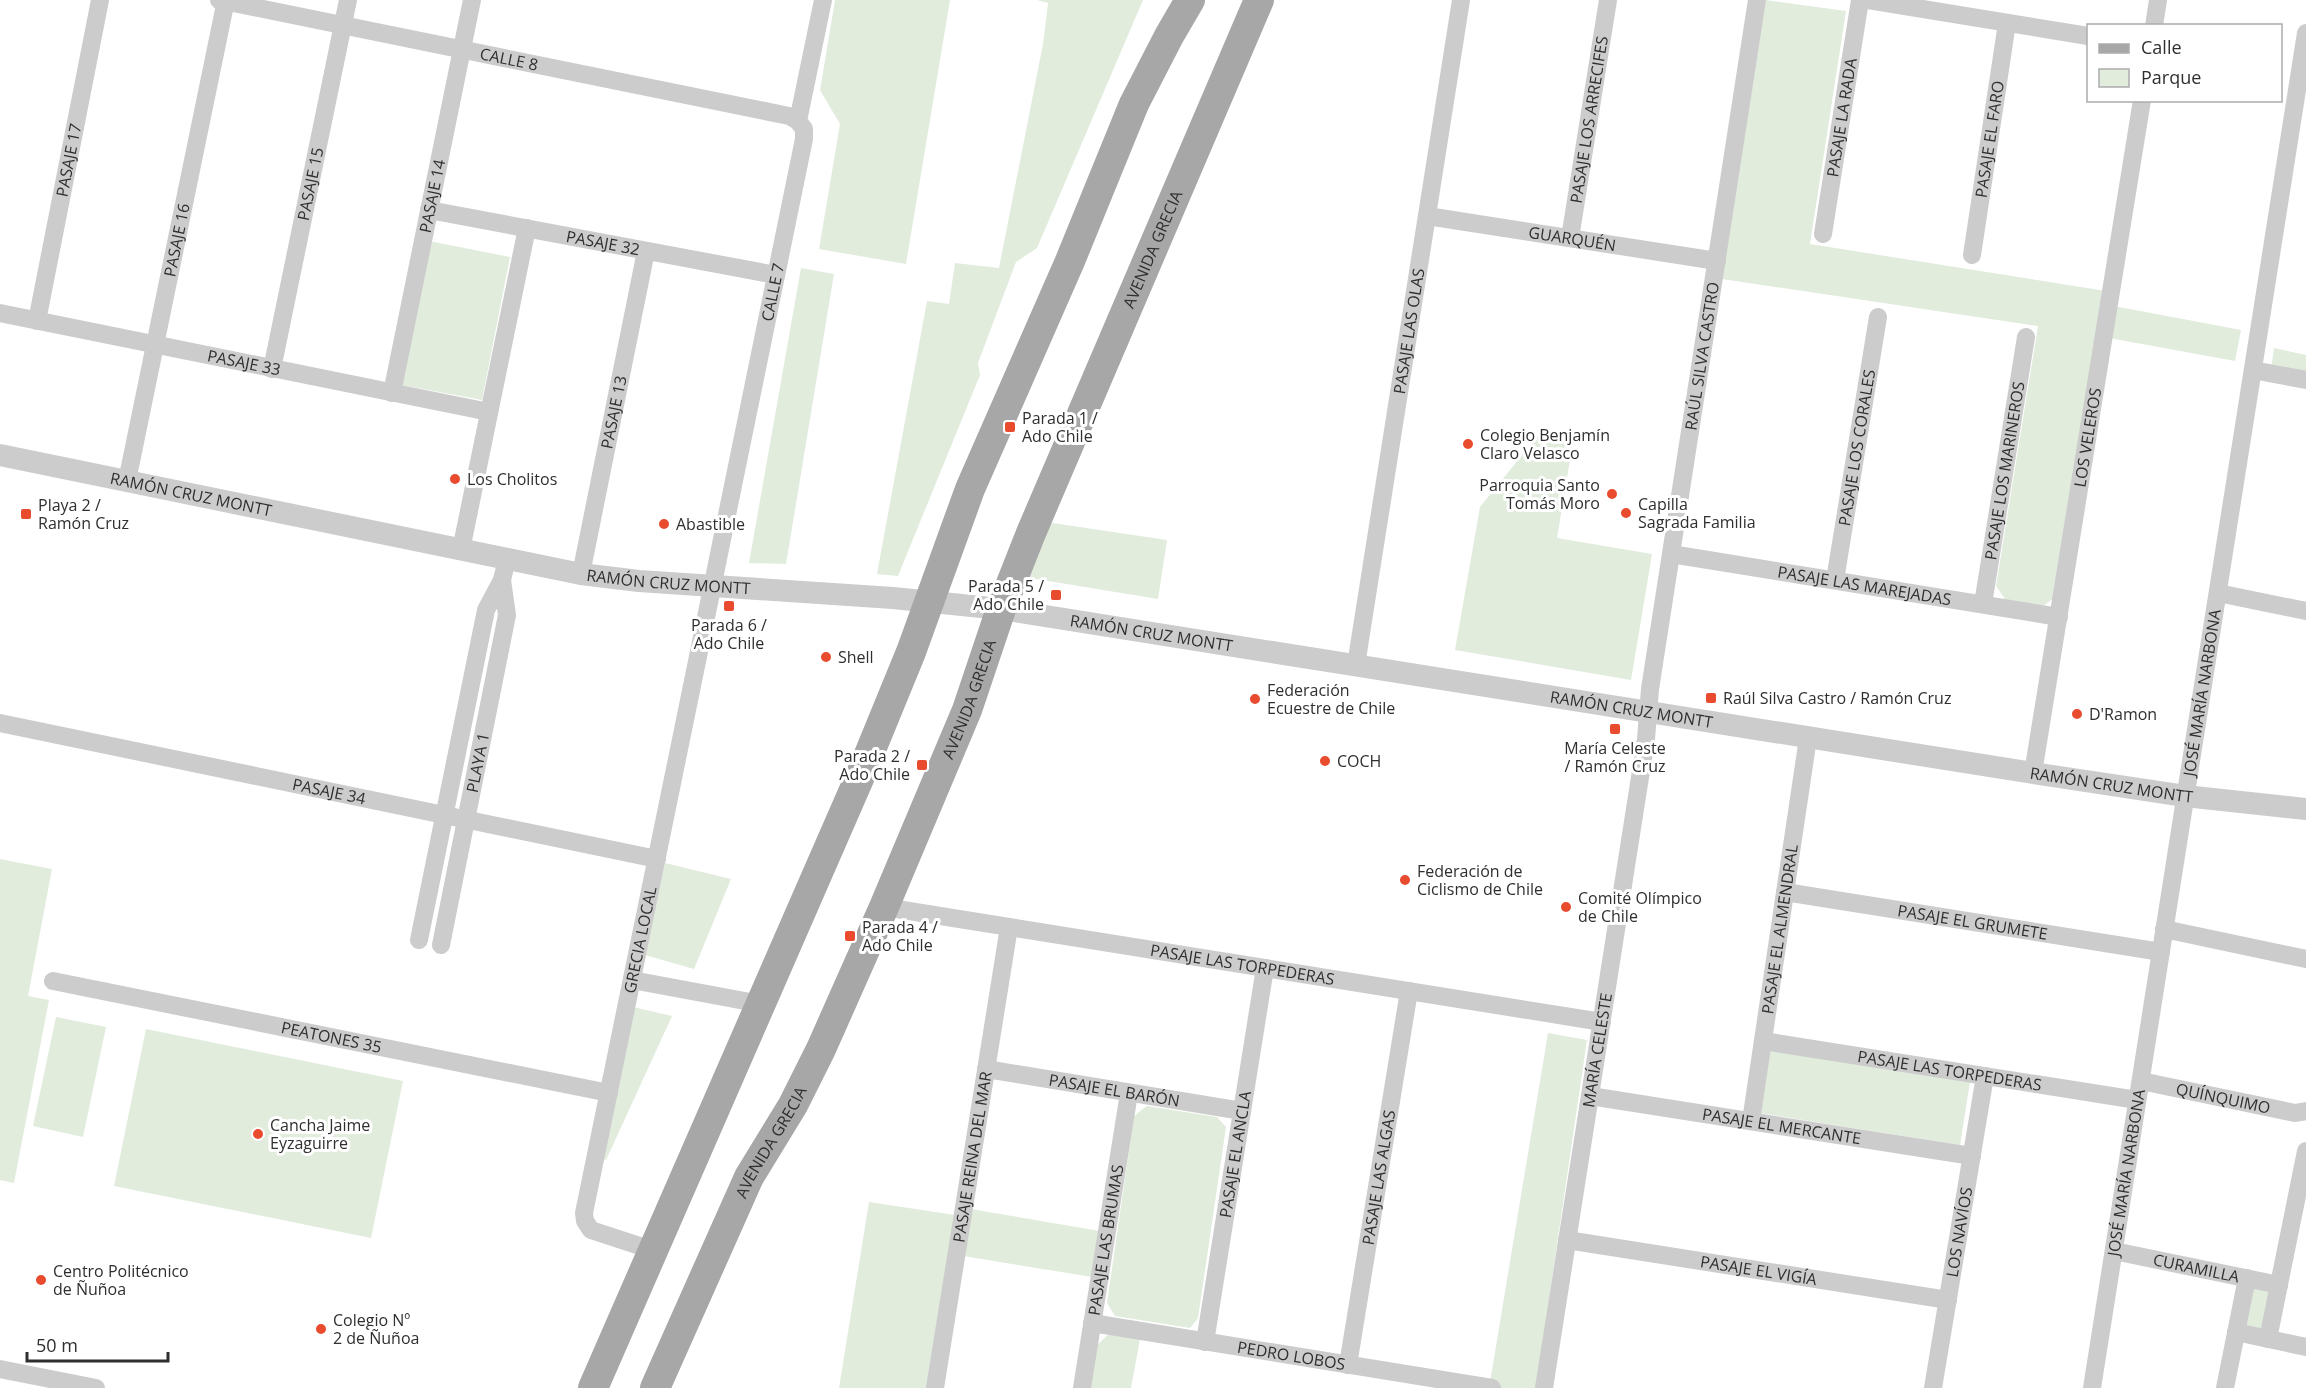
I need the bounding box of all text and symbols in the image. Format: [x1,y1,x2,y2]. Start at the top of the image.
legend [2087,24,2282,102]
street label: PASAJE LOS ARRECIFES [1565,34,1613,205]
text: Calle [2141,35,2182,59]
street label: CALLE 8 [478,42,540,76]
street label: PASAJE LA RADA [1821,55,1862,179]
text: Parque [2141,65,2201,89]
street label: PASAJE EL FARO [1970,79,2009,199]
street label: PASAJE 17 [51,121,87,199]
street label: PASAJE 15 [292,145,328,222]
street label: PASAJE 14 [414,157,450,235]
street label: AVENIDA GRECIA [1117,186,1188,312]
street label: PASAJE 16 [158,201,195,279]
street label: GUARQUÉN [1527,221,1618,256]
street label: PASAJE 32 [564,225,642,260]
street label: CALLE 7 [756,261,789,323]
street label: PASAJE LAS OLAS [1388,266,1430,396]
street label: RAÚL SILVA CASTRO [1679,280,1724,432]
street label: PASAJE 33 [205,344,283,381]
street label: PASAJE LOS CORALES [1833,368,1880,528]
street label: PASAJE 13 [595,374,632,451]
street label: PASAJE LOS MARINEROS [1979,380,2030,562]
street label: LOS VELEROS [2068,386,2106,489]
place label: Parada 1 / Ado Chile [1022,407,1098,447]
marker: Parada 1 / Ado Chile [1003,420,1017,434]
place label: Colegio Benjamín Claro Velasco [1480,424,1610,464]
marker: Colegio Benjamín Claro Velasco [1461,437,1475,451]
street label: RAMÓN CRUZ MONTT [108,467,274,521]
place label: Los Cholitos [467,468,557,490]
marker: Los Cholitos [448,472,462,486]
place label: Parroquia Santo Tomás Moro [1479,474,1600,514]
marker: Parroquia Santo Tomás Moro [1605,487,1619,501]
place label: Capilla Sagrada Familia [1638,493,1756,533]
place label: Playa 2 / Ramón Cruz [38,494,129,534]
marker: Capilla Sagrada Familia [1619,506,1633,520]
marker: Playa 2 / Ramón Cruz [19,507,33,521]
place label: Abastible [676,513,745,535]
marker: Abastible [657,517,671,531]
street label: PASAJE LAS MAREJADAS [1776,560,1953,610]
street label: RAMÓN CRUZ MONTT [585,564,751,599]
place label: Parada 5 / Ado Chile [968,575,1044,615]
marker: Parada 5 / Ado Chile [1049,588,1063,602]
marker: Parada 6 / Ado Chile [722,599,736,613]
street label: JOSÉ MARÍA NARBONA [2177,607,2226,780]
street label: RAMÓN CRUZ MONTT [1069,609,1235,657]
place label: Parada 6 / Ado Chile [691,614,767,654]
street label: AVENIDA GRECIA [937,636,1001,762]
place label: Shell [838,646,874,668]
marker: Shell [819,650,833,664]
place label: Federación Ecuestre de Chile [1267,679,1395,719]
street label: RAMÓN CRUZ MONTT [1549,685,1715,733]
place label: Raúl Silva Castro / Ramón Cruz [1723,687,1951,709]
marker: Raúl Silva Castro / Ramón Cruz [1704,691,1718,705]
marker: Federación Ecuestre de Chile [1248,692,1262,706]
place label: D'Ramon [2089,703,2157,725]
marker: D'Ramon [2070,707,2084,721]
marker: María Celeste / Ramón Cruz [1608,722,1622,736]
street label: PLAYA 1 [461,731,494,794]
place label: María Celeste / Ramón Cruz [1564,737,1666,777]
place label: Parada 2 / Ado Chile [834,745,910,785]
place label: COCH [1337,750,1381,772]
marker: COCH [1318,754,1332,768]
marker: Parada 2 / Ado Chile [915,758,929,772]
street label: RAMÓN CRUZ MONTT [2029,762,2194,808]
street label: PASAJE 34 [290,773,368,809]
street label: PASAJE EL ALMENDRAL [1756,843,1803,1015]
place label: Federación de Ciclismo de Chile [1417,860,1543,900]
marker: Federación de Ciclismo de Chile [1398,873,1412,887]
street label: GRECIA LOCAL [618,884,662,995]
place label: Comité Olímpico de Chile [1578,887,1702,927]
street label: PASAJE EL GRUMETE [1896,899,2049,945]
marker: Comité Olímpico de Chile [1559,900,1573,914]
place label: Parada 4 / Ado Chile [862,916,938,956]
marker: Parada 4 / Ado Chile [843,929,857,943]
street label: PASAJE LAS TORPEDERAS [1149,939,1336,990]
street label: MARÍA CELESTE [1577,991,1617,1109]
street label: PEATONES 35 [279,1016,384,1058]
street label: PASAJE LAS TORPEDERAS [1856,1045,2044,1096]
street label: PASAJE EL BARÓN [1047,1068,1181,1112]
street label: PASAJE REINA DEL MAR [948,1070,997,1244]
street label: QUÍNQUIMO [2174,1078,2273,1119]
street label: AVENIDA GRECIA [730,1082,812,1202]
street label: JOSÉ MARÍA NARBONA [2102,1087,2150,1260]
street label: PASAJE EL ANCLA [1214,1089,1256,1219]
street label: PASAJE EL MERCANTE [1701,1103,1863,1149]
street label: PASAJE LAS ALGAS [1357,1108,1400,1247]
place label: Cancha Jaime Eyzaguirre [270,1114,370,1154]
marker: Cancha Jaime Eyzaguirre [251,1127,265,1141]
street label: PASAJE LAS BRUMAS [1083,1163,1129,1317]
street label: LOS NAVÍOS [1941,1185,1977,1279]
street label: CURAMILLA [2151,1248,2242,1288]
street label: PASAJE EL VIGÍA [1699,1250,1819,1290]
place label: Centro Politécnico de Ñuñoa [53,1260,189,1300]
marker: Centro Politécnico de Ñuñoa [34,1273,48,1287]
place label: Colegio Nº 2 de Ñuñoa [333,1309,419,1349]
marker: Colegio Nº 2 de Ñuñoa [314,1322,328,1336]
scale bar [27,1325,168,1363]
text: 50 m [36,1333,78,1357]
street label: PEDRO LOBOS [1236,1336,1347,1375]

